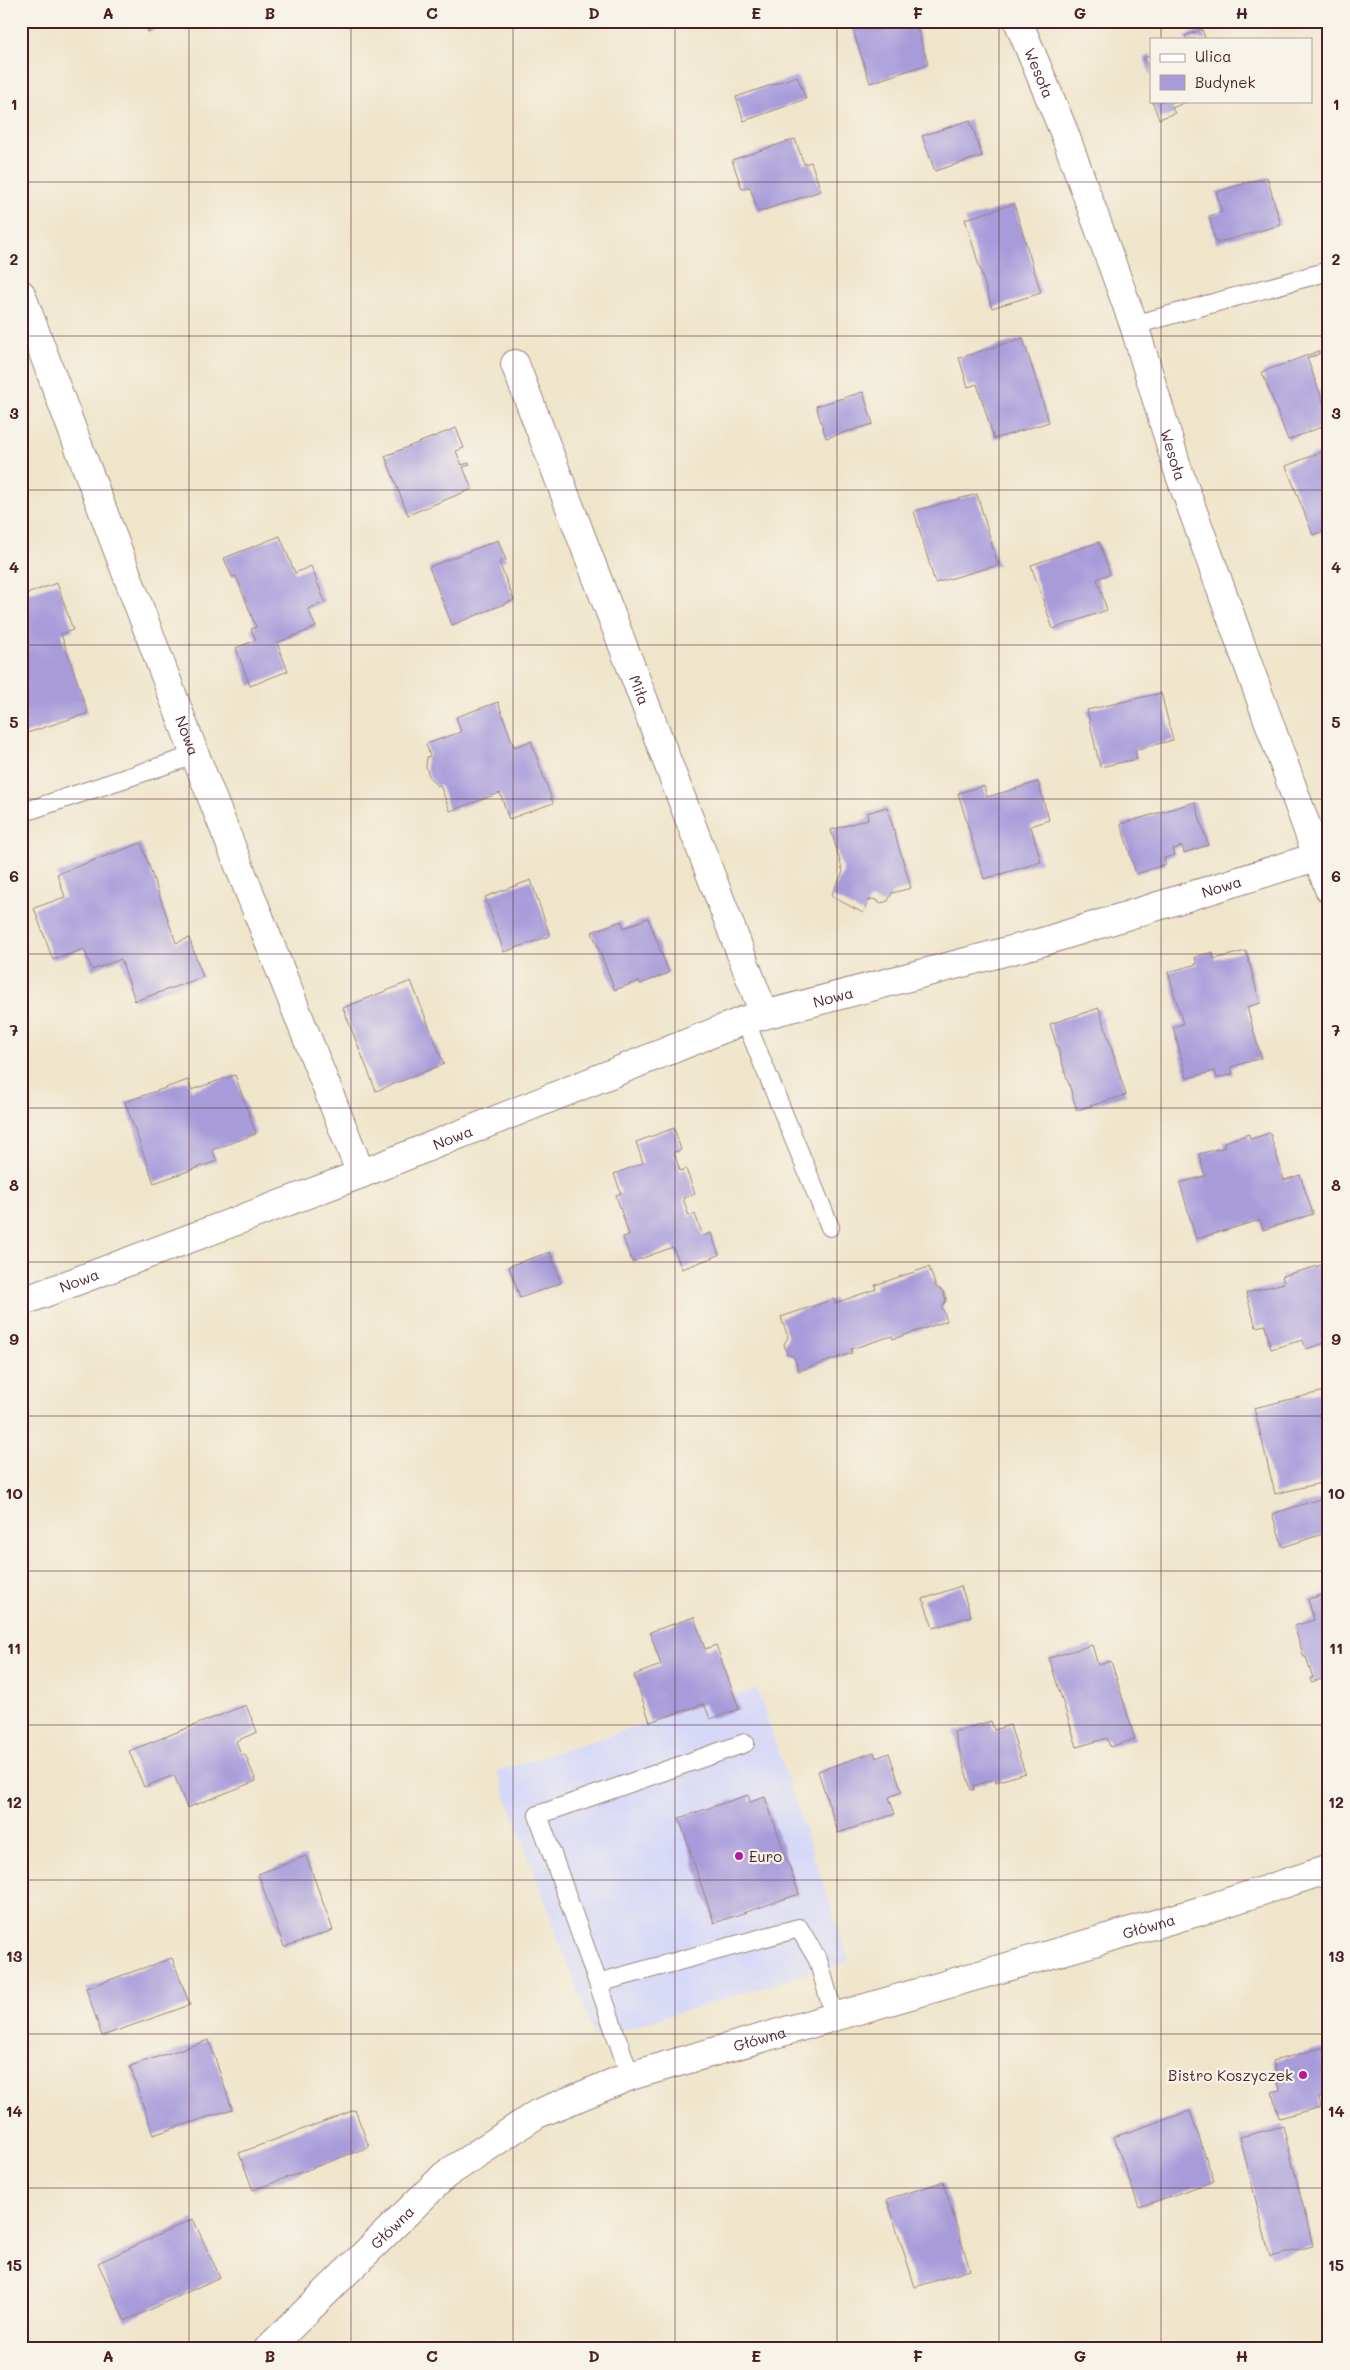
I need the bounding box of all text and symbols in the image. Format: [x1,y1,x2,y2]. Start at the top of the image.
text: A [102,2,114,23]
text: B [265,2,275,23]
text: C [426,2,438,23]
text: D [588,2,600,23]
text: E [751,2,761,23]
text: F [913,2,923,23]
text: G [1074,2,1086,23]
text: H [1236,2,1248,23]
legend [1150,38,1312,102]
street label: Wesoła [1020,45,1059,101]
text: Ulica [1195,46,1232,66]
text: Budynek [1195,72,1255,92]
text: 1 [10,93,18,114]
text: 1 [1332,93,1340,114]
text: 2 [10,248,19,269]
text: 2 [1332,248,1341,269]
text: 3 [9,402,19,423]
text: 3 [1331,402,1341,423]
street label: Wesoła [1156,427,1191,483]
text: 4 [9,556,19,577]
text: 4 [1331,556,1341,577]
street label: Miła [625,672,655,708]
text: 5 [9,711,19,732]
text: 5 [1331,711,1341,732]
street label: Nowa [171,713,204,758]
text: 6 [9,865,19,886]
text: 6 [1331,865,1341,886]
street label: Nowa [1199,871,1244,902]
street label: Nowa [811,982,855,1012]
text: 7 [10,1019,19,1040]
text: 7 [1332,1019,1341,1040]
street label: Nowa [430,1120,475,1154]
text: 8 [9,1174,19,1195]
text: 8 [1331,1174,1341,1195]
street label: Nowa [56,1264,102,1297]
text: 9 [9,1328,19,1349]
text: 9 [1331,1328,1341,1349]
text: 10 [5,1482,23,1503]
text: 10 [1327,1482,1345,1503]
text: 11 [7,1637,21,1658]
text: 11 [1329,1637,1343,1658]
text: 12 [6,1791,22,1812]
text: 12 [1328,1791,1344,1812]
place label: Euro [749,1846,782,1866]
marker: Euro [733,1850,745,1862]
street label: Główna [1120,1909,1177,1943]
text: 13 [6,1945,23,1966]
text: 13 [1328,1945,1345,1966]
street label: Główna [731,2021,788,2056]
place label: Bistro Koszyczek [1168,2065,1293,2085]
marker: Bistro Koszyczek [1297,2069,1309,2081]
text: 14 [5,2100,23,2121]
text: 14 [1327,2100,1345,2121]
street label: Główna [366,2201,418,2253]
text: 15 [6,2254,22,2275]
text: 15 [1328,2254,1344,2275]
text: A [102,2345,114,2366]
text: B [265,2345,275,2366]
text: C [426,2345,438,2366]
text: D [588,2345,600,2366]
text: E [751,2345,761,2366]
text: F [913,2345,923,2366]
text: G [1074,2345,1086,2366]
text: H [1236,2345,1248,2366]

